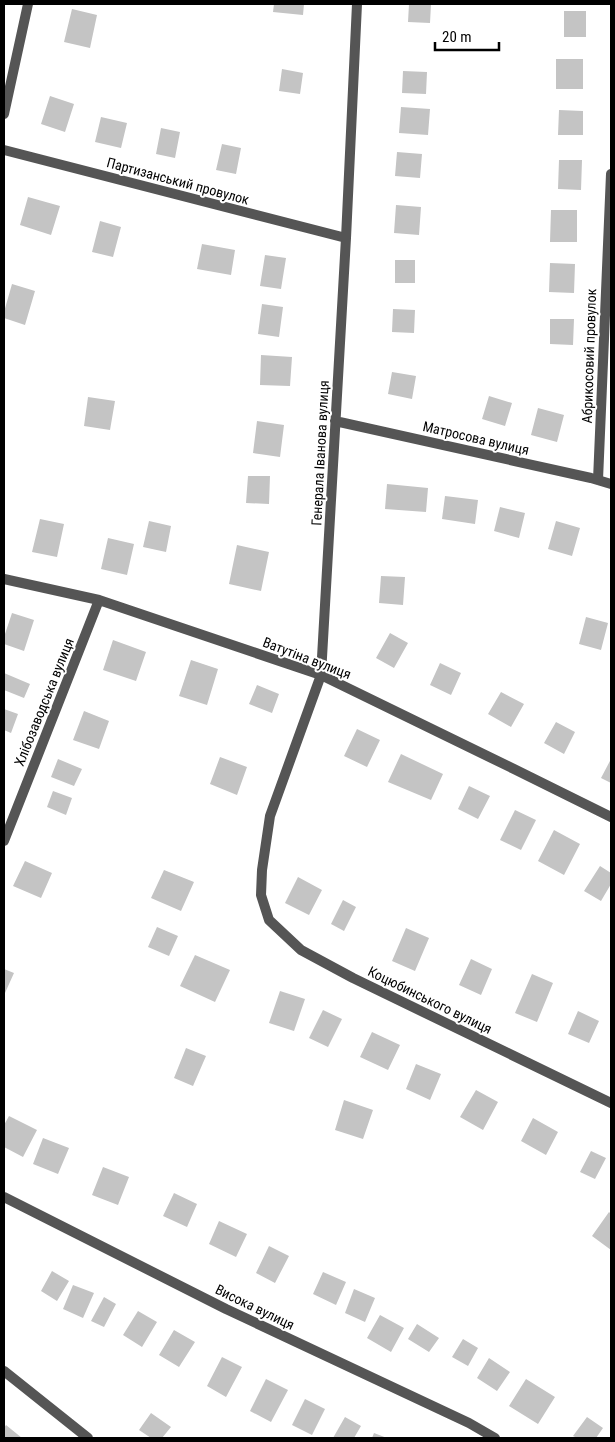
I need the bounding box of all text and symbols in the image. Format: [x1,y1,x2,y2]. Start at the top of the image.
scale bar [435,20,499,52]
text: 20 m [442,28,472,46]
street label: Партизанський провулок [105,154,251,208]
street label: Абрикосовий провулок [579,288,599,424]
street label: Генерала Іванова вулиця [308,380,332,526]
street label: Матросова вулиця [421,418,531,458]
street label: Ватутіна вулиця [261,634,353,682]
street label: Хлібозаводська вулиця [11,636,77,768]
street label: Коцюбинського вулиця [365,963,495,1037]
street label: Висока вулиця [213,1281,297,1333]

